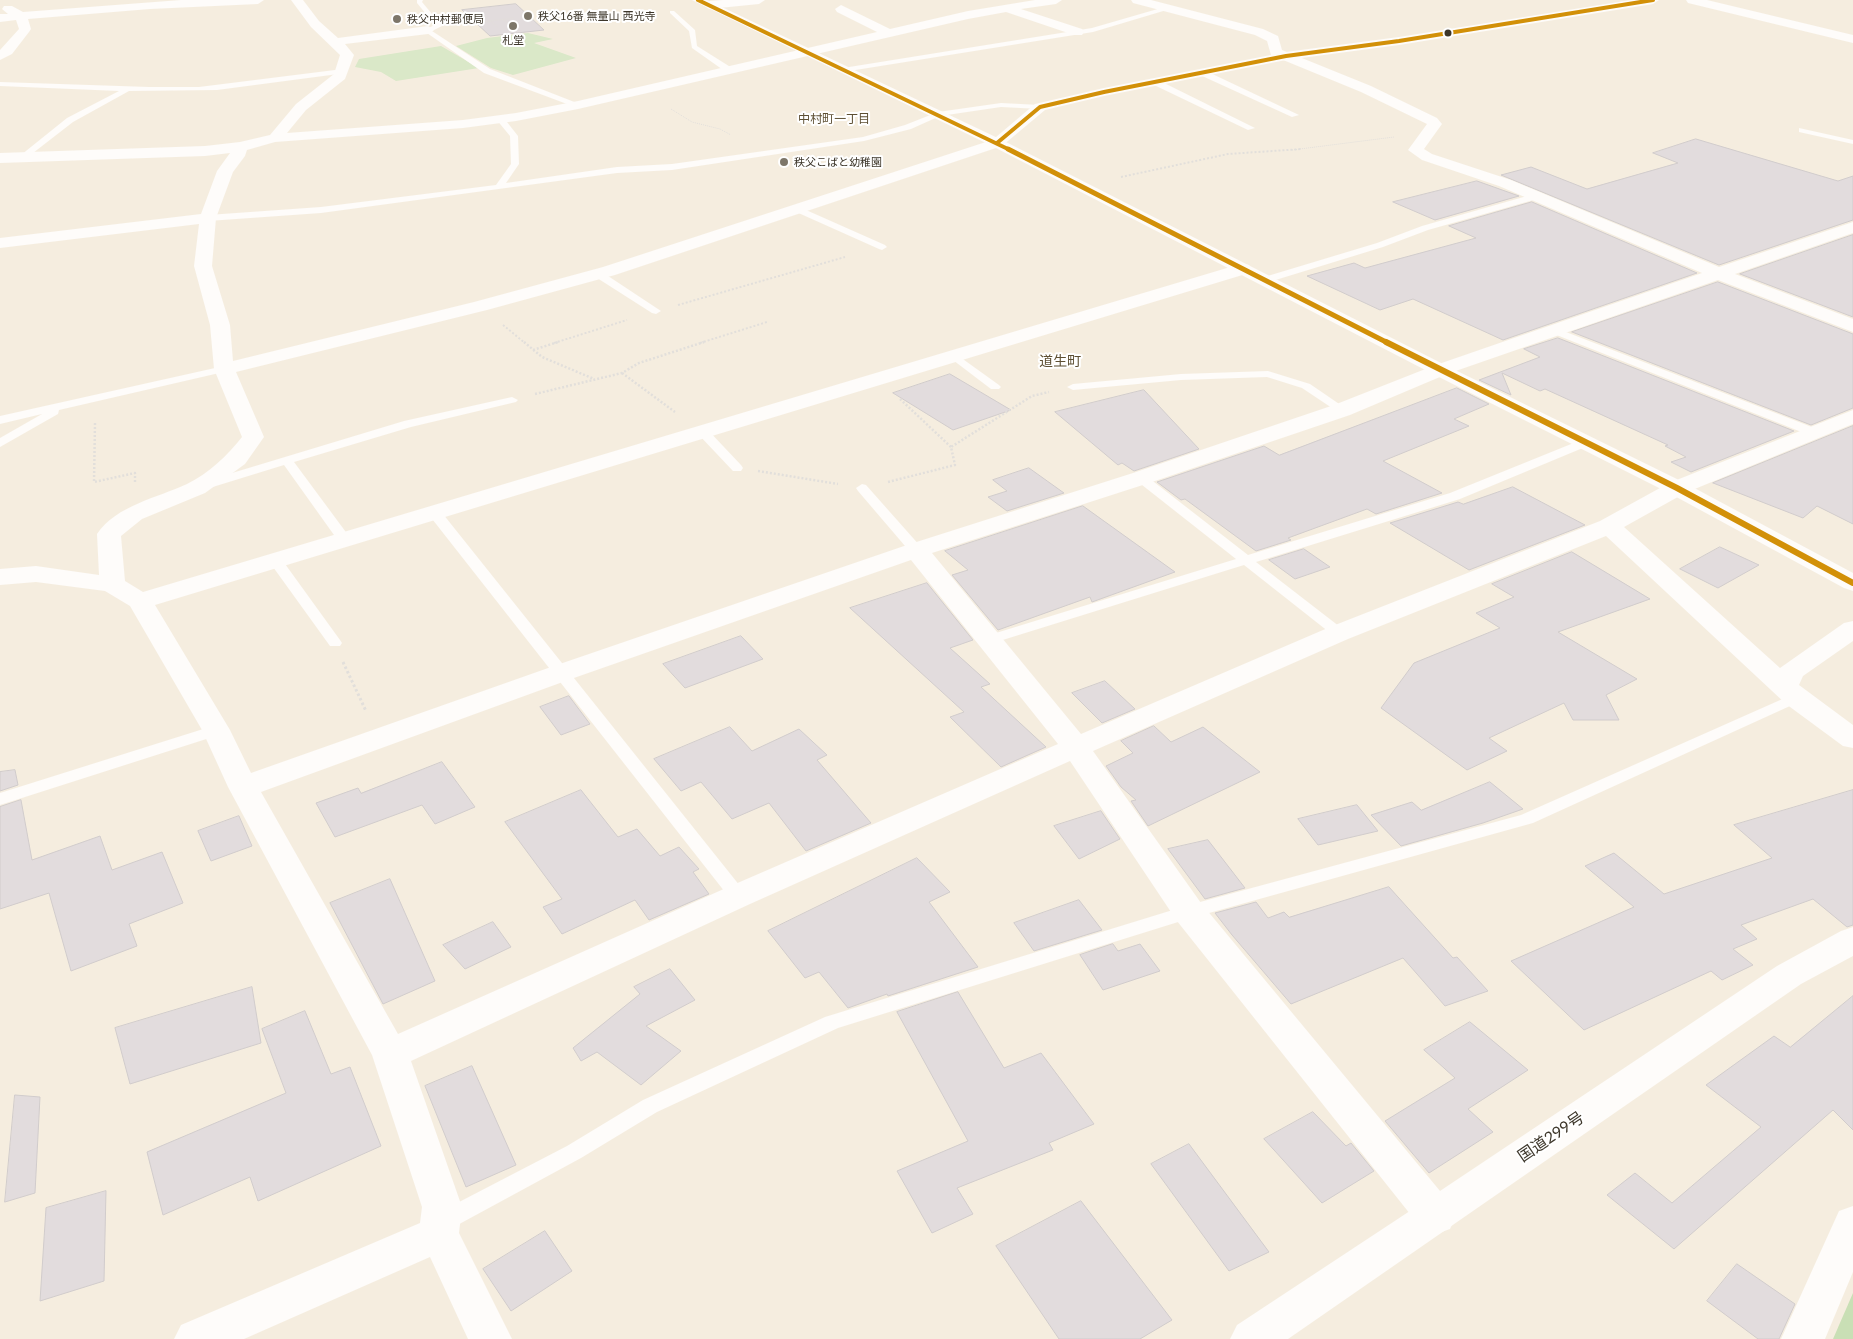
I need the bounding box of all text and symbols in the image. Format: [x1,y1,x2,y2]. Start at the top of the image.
place label: 秩父16番 無量山 西光寺 [538,9,655,23]
marker: 秩父16番 無量山 西光寺 [522,10,534,22]
place label: 秩父中村郵便局 [407,12,484,26]
marker: 秩父中村郵便局 [391,13,403,25]
marker: 札堂 [507,20,519,32]
unlabelled marker [1443,28,1453,38]
place label: 札堂 [502,33,524,47]
district label: 中村町一丁目 [798,112,870,126]
place label: 秩父こばと幼稚園 [794,155,882,169]
marker: 秩父こばと幼稚園 [778,156,790,168]
district label: 道生町 [1039,353,1081,369]
street label: 国道299号 [1514,1108,1588,1166]

